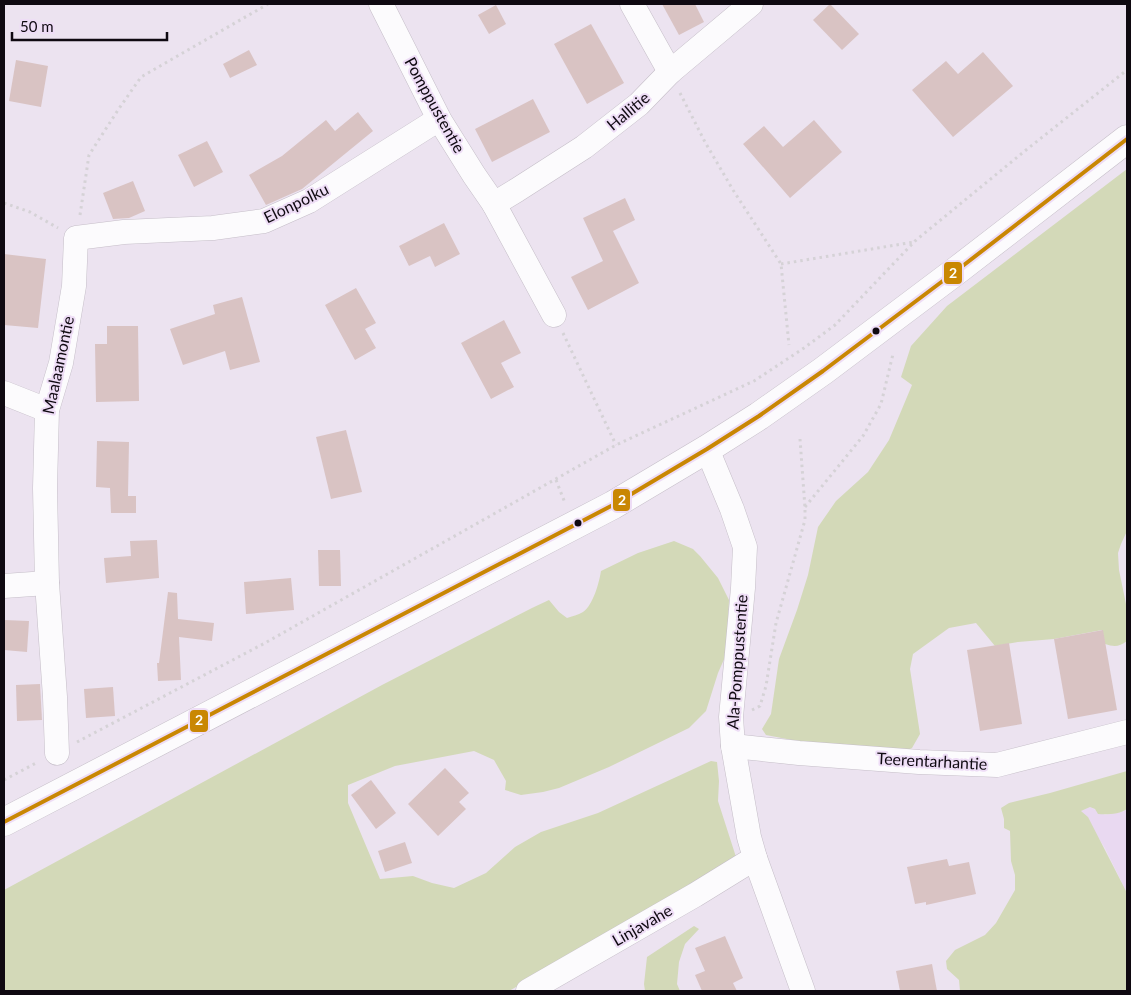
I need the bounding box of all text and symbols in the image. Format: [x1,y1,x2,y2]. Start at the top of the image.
scale bar [12,10,168,42]
text: 50 m [20,17,54,35]
street label: Pomppustentie [401,54,470,156]
street label: Hallitie [603,87,653,134]
street label: Elonpolku [260,179,331,226]
line badge: 2 [943,261,963,285]
text: 2 [949,264,957,281]
street label: Maalaamontie [38,314,77,416]
unlabelled marker [871,326,881,336]
line badge: 2 [612,488,631,512]
text: 2 [618,491,626,508]
unlabelled marker [573,518,583,528]
street label: Ala-Pomppustentie [722,594,751,730]
line badge: 2 [189,709,209,733]
text: 2 [195,711,203,728]
street label: Teerentarhantie [876,748,988,773]
street label: Linjavahe [608,900,675,949]

